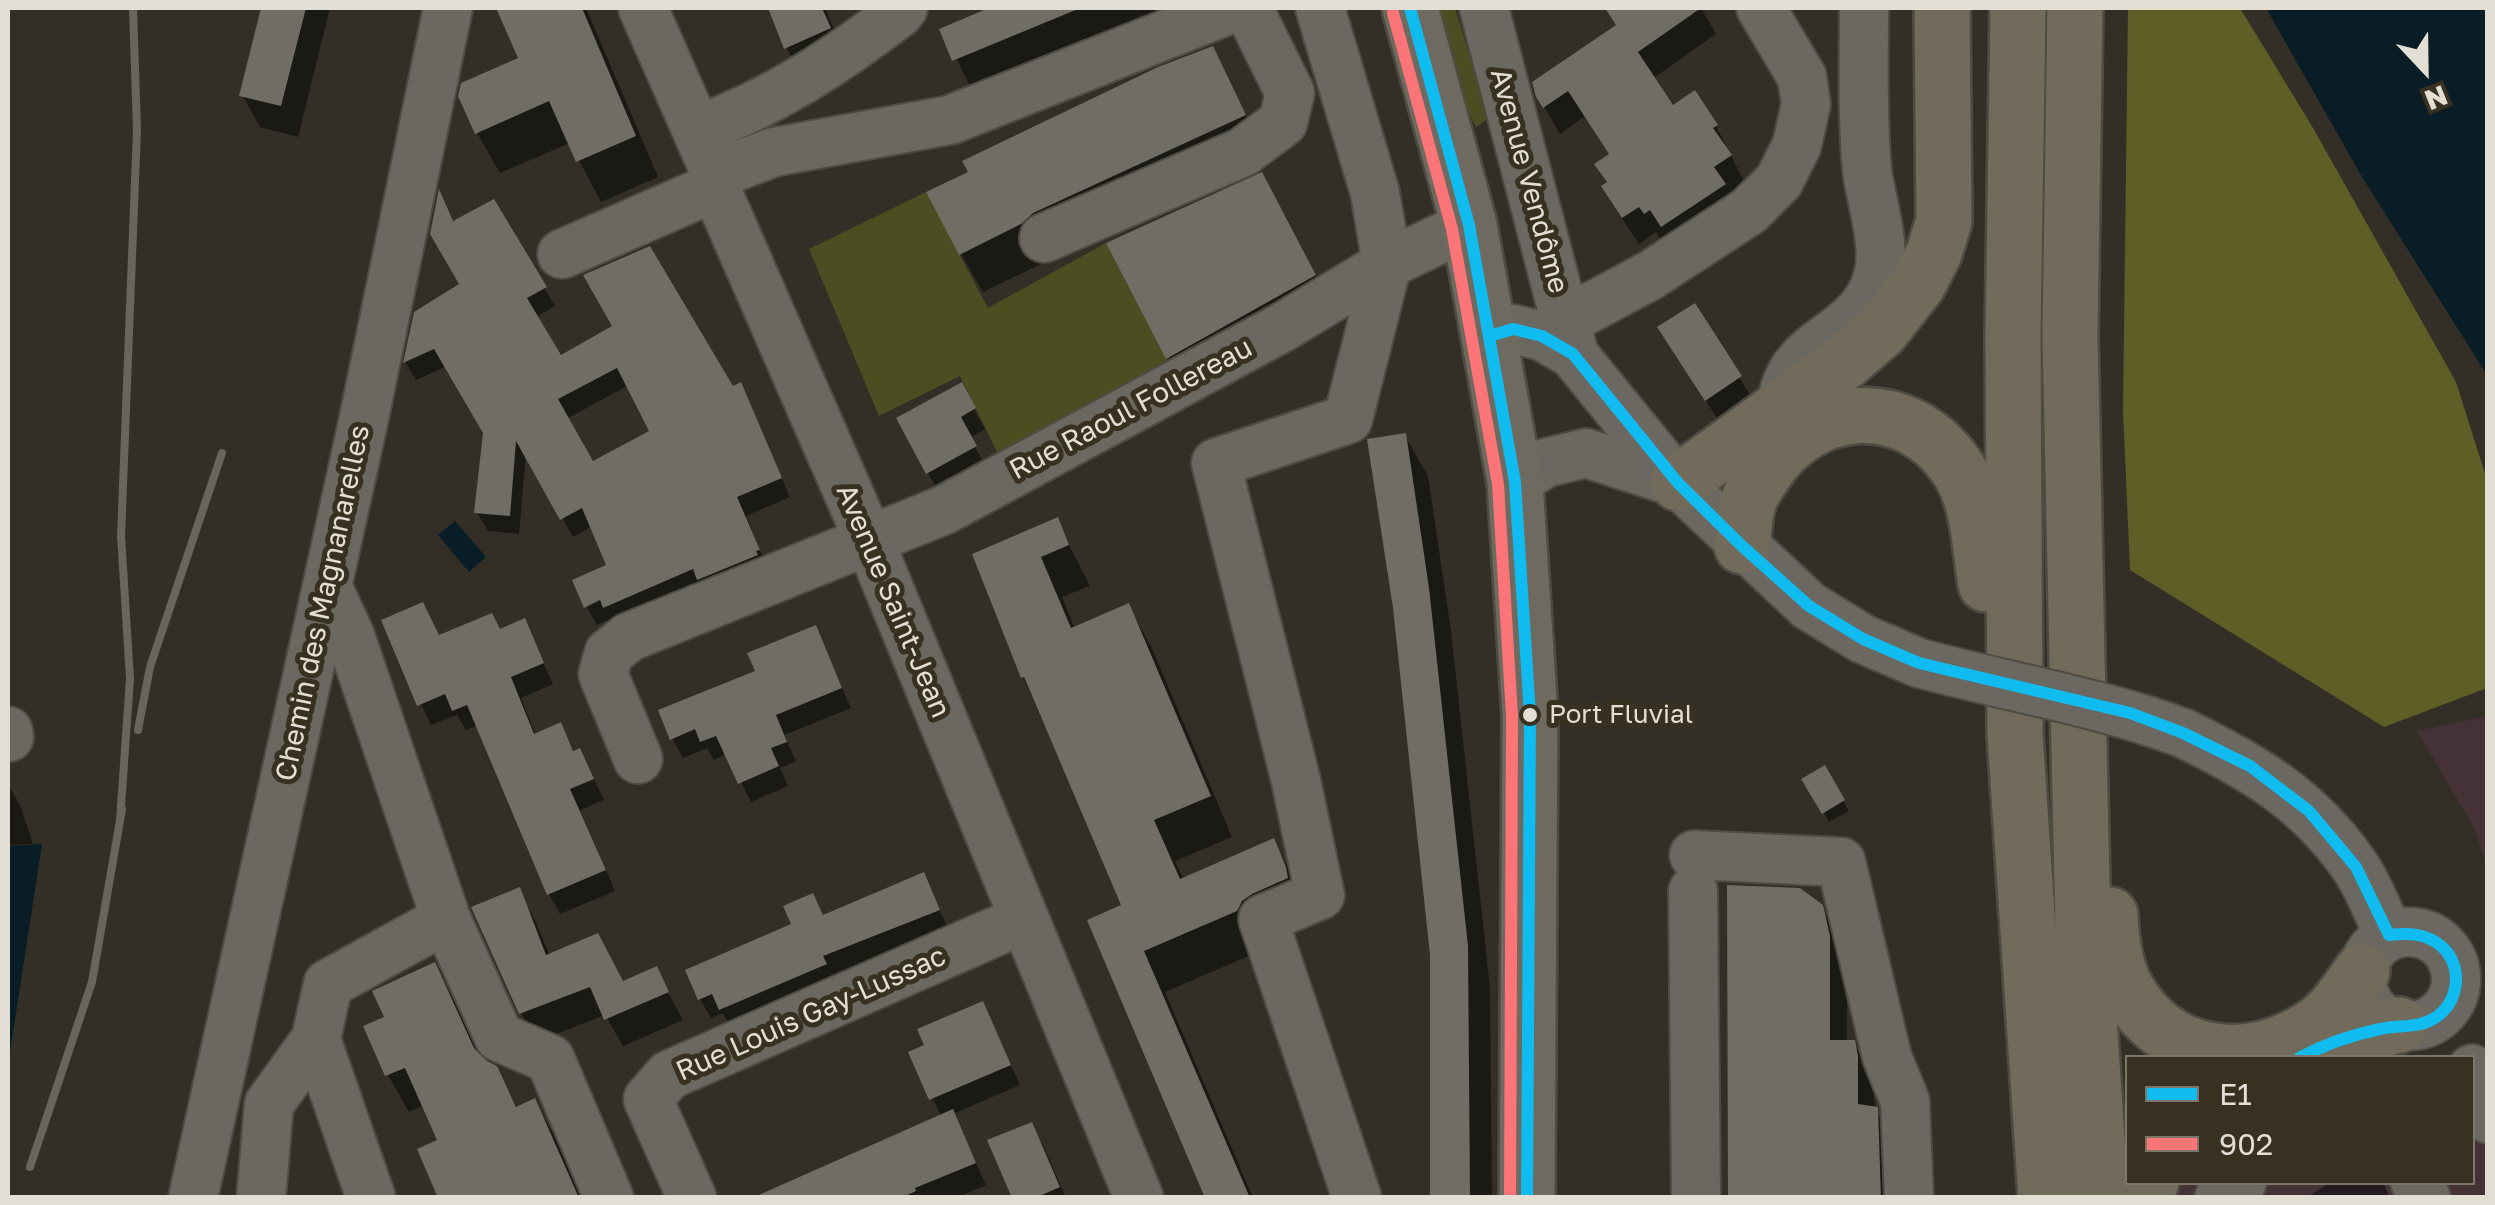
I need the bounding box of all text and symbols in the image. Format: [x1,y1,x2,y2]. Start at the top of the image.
north arrow [2375,20,2475,120]
street label: Avenue Vendôme [1483,65,1575,297]
text: N [2420,79,2452,118]
street label: Rue Raoul Follereau [1004,331,1258,487]
street label: Chemin des Magnanarelles [269,422,377,784]
street label: Avenue Saint-Jean [829,479,957,723]
place label: Port Fluvial [1549,699,1693,731]
marker: Port Fluvial [1520,705,1540,725]
street label: Rue Louis Gay-Lussac [671,939,951,1089]
legend [2125,1055,2475,1185]
text: E1 [2219,1076,2252,1112]
text: 902 [2219,1126,2273,1162]

